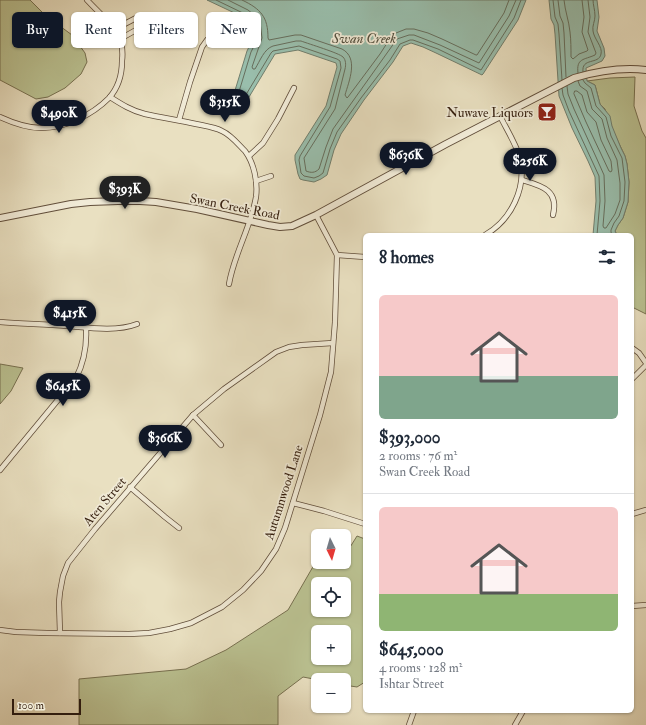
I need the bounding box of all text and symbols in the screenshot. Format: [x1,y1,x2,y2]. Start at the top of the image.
chip: Buy [12,12,63,48]
chip: Rent [71,12,126,48]
chip: Filters [134,12,198,48]
chip: New [206,12,261,48]
water label: Swan Creek [331,30,396,47]
pin: $315K [197,89,253,123]
text: $315K [209,94,241,110]
pin: $490K [31,100,87,134]
bar icon: Nuwave Liquors [536,101,558,123]
text: $490K [41,105,77,121]
place label: Nuwave Liquors [446,105,534,121]
pin: $636K [378,142,434,176]
text: $636K [389,147,423,163]
pin: $256K [502,148,558,182]
text: $256K [512,153,548,169]
pin: $393K [97,176,153,210]
text: $393K [108,181,142,197]
street label: Swan Creek Road [189,190,282,224]
icon: filters [596,246,618,268]
text: 8 homes [379,247,434,268]
pin: $415K [42,300,98,334]
text: $415K [53,305,87,321]
icon: home [463,321,535,393]
pin: $645K [35,373,91,407]
text: $645K [45,378,81,394]
pin: $366K [137,425,193,459]
text: $393,000 [379,427,441,448]
text: $366K [148,430,182,446]
street label: Autumnwood Lane [261,442,307,543]
text: 2 rooms · 76 m² [379,448,457,464]
text: Swan Creek Road [379,464,470,480]
street label: Aten Street [79,474,130,530]
north arrow [311,529,351,569]
map controls [311,529,351,713]
icon: home [463,533,535,605]
button: locate [311,577,351,617]
button: + [311,625,351,665]
text: $645,000 [379,639,444,660]
text: 4 rooms · 128 m² [379,660,462,676]
button: − [311,673,351,713]
text: Ishtar Street [379,676,444,692]
scale bar [12,697,81,716]
text: 100 m [18,699,44,712]

